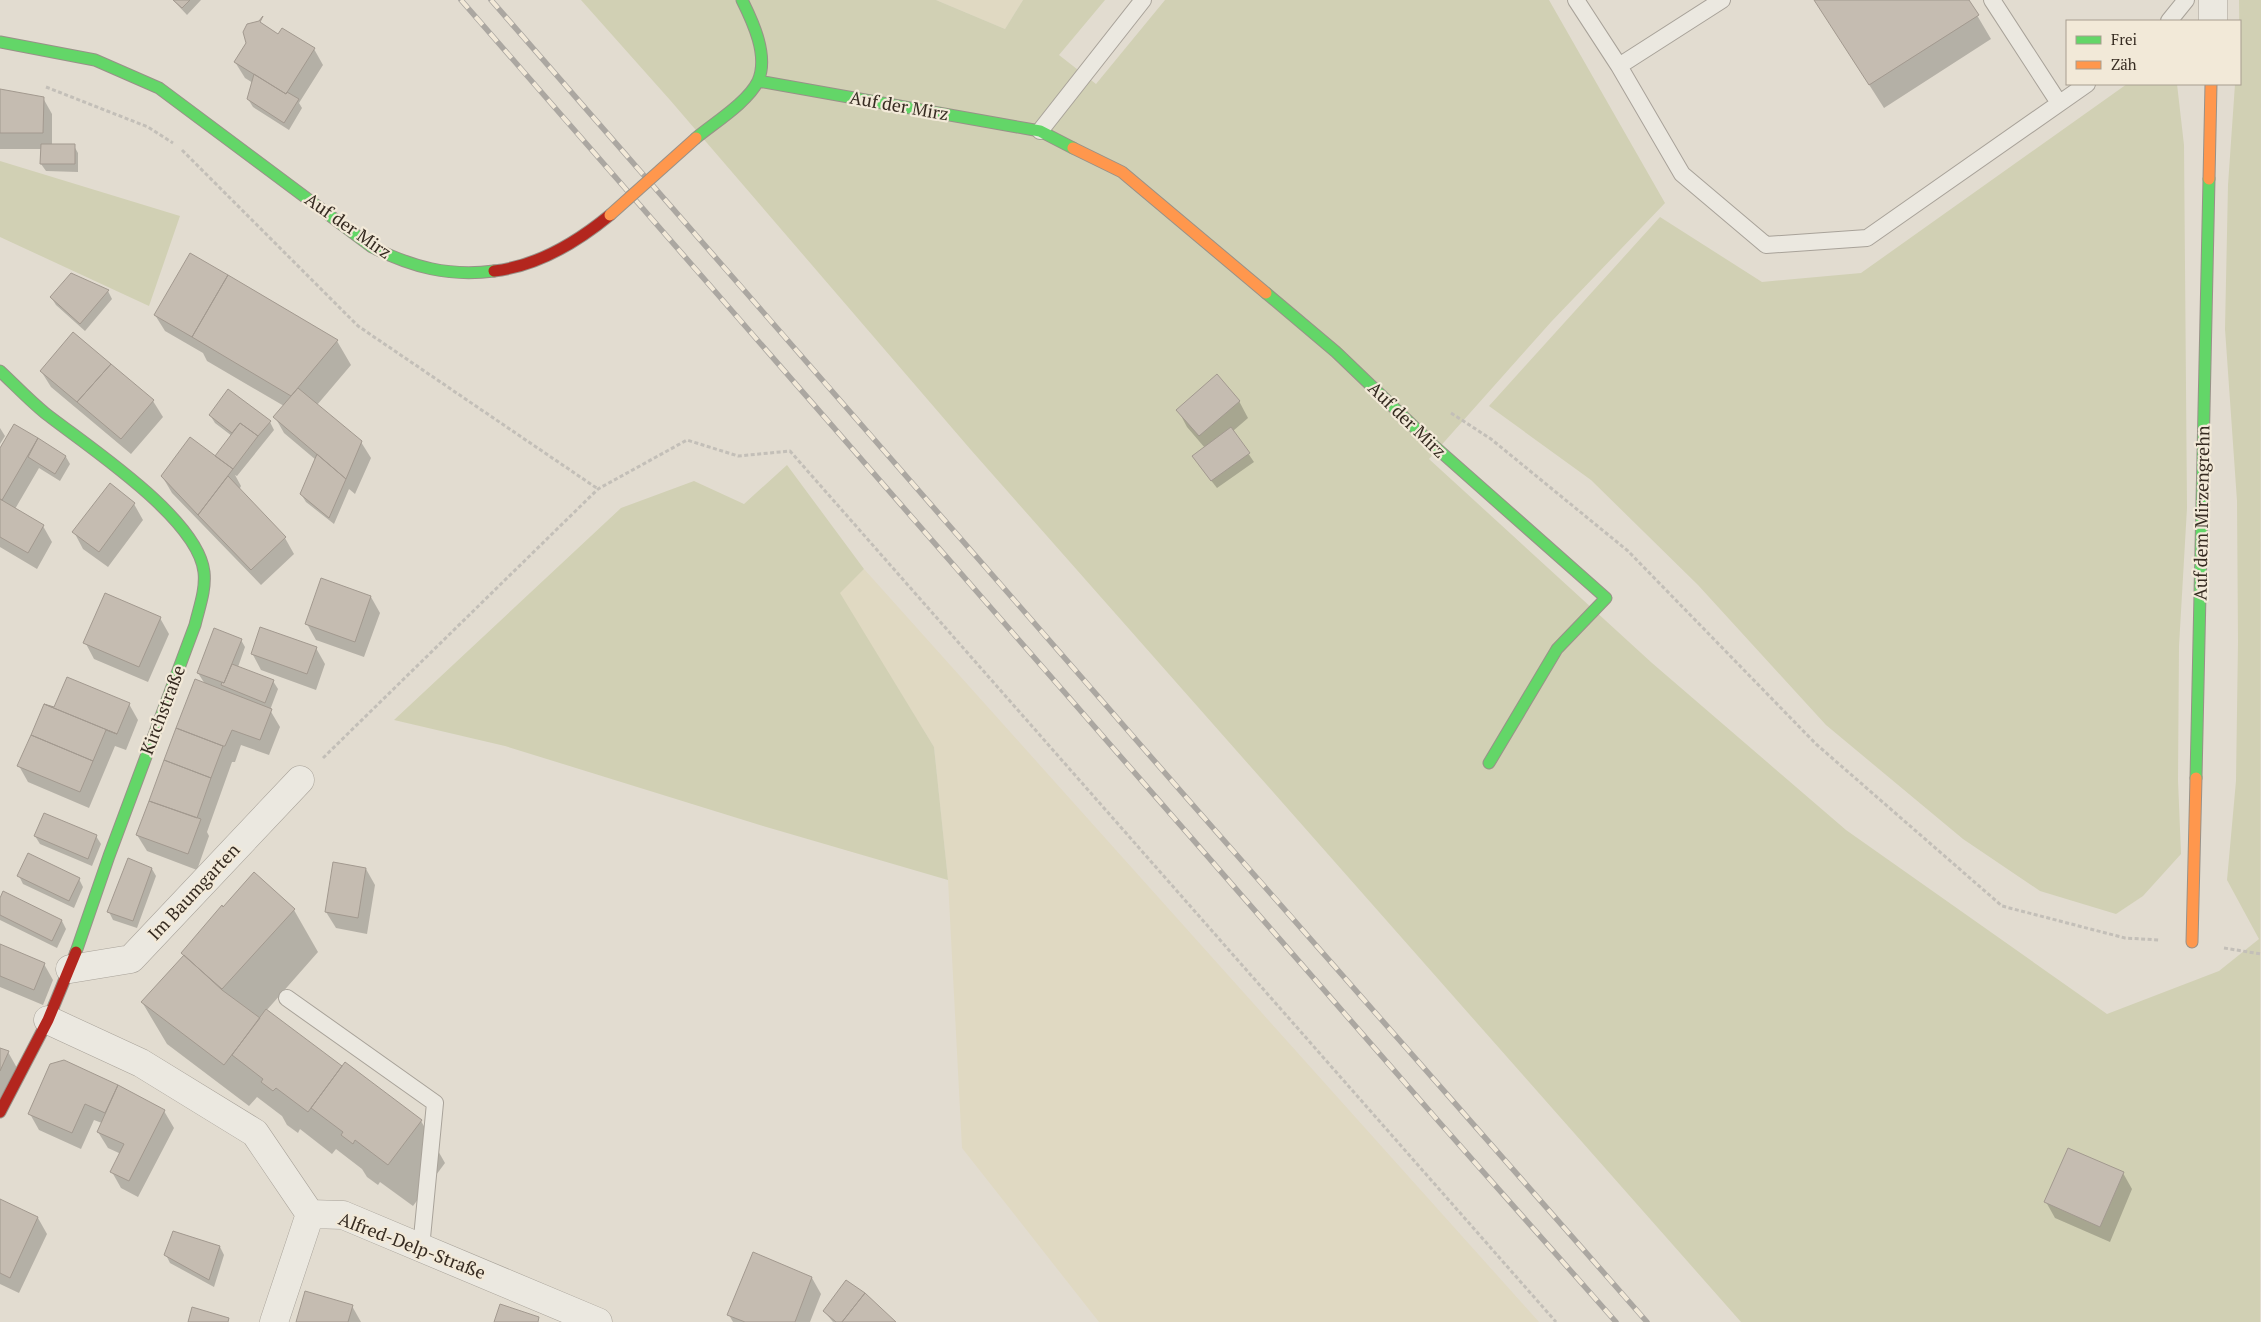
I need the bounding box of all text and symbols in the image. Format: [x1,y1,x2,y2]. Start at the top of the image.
legend [2066,20,2241,85]
text: Frei [2111,29,2137,49]
text: Zäh [2111,54,2137,74]
street label: Auf der Mirz [848,84,951,126]
street label: Auf der Mirz [301,187,396,264]
street label: Auf der Mirz [1363,376,1452,463]
street label: Auf dem Mirzengrehn [2187,425,2215,601]
street label: Kirchstraße [134,661,190,758]
street label: Im Baumgarten [142,838,245,945]
street label: Alfred-Delp-Straße [336,1206,489,1284]

